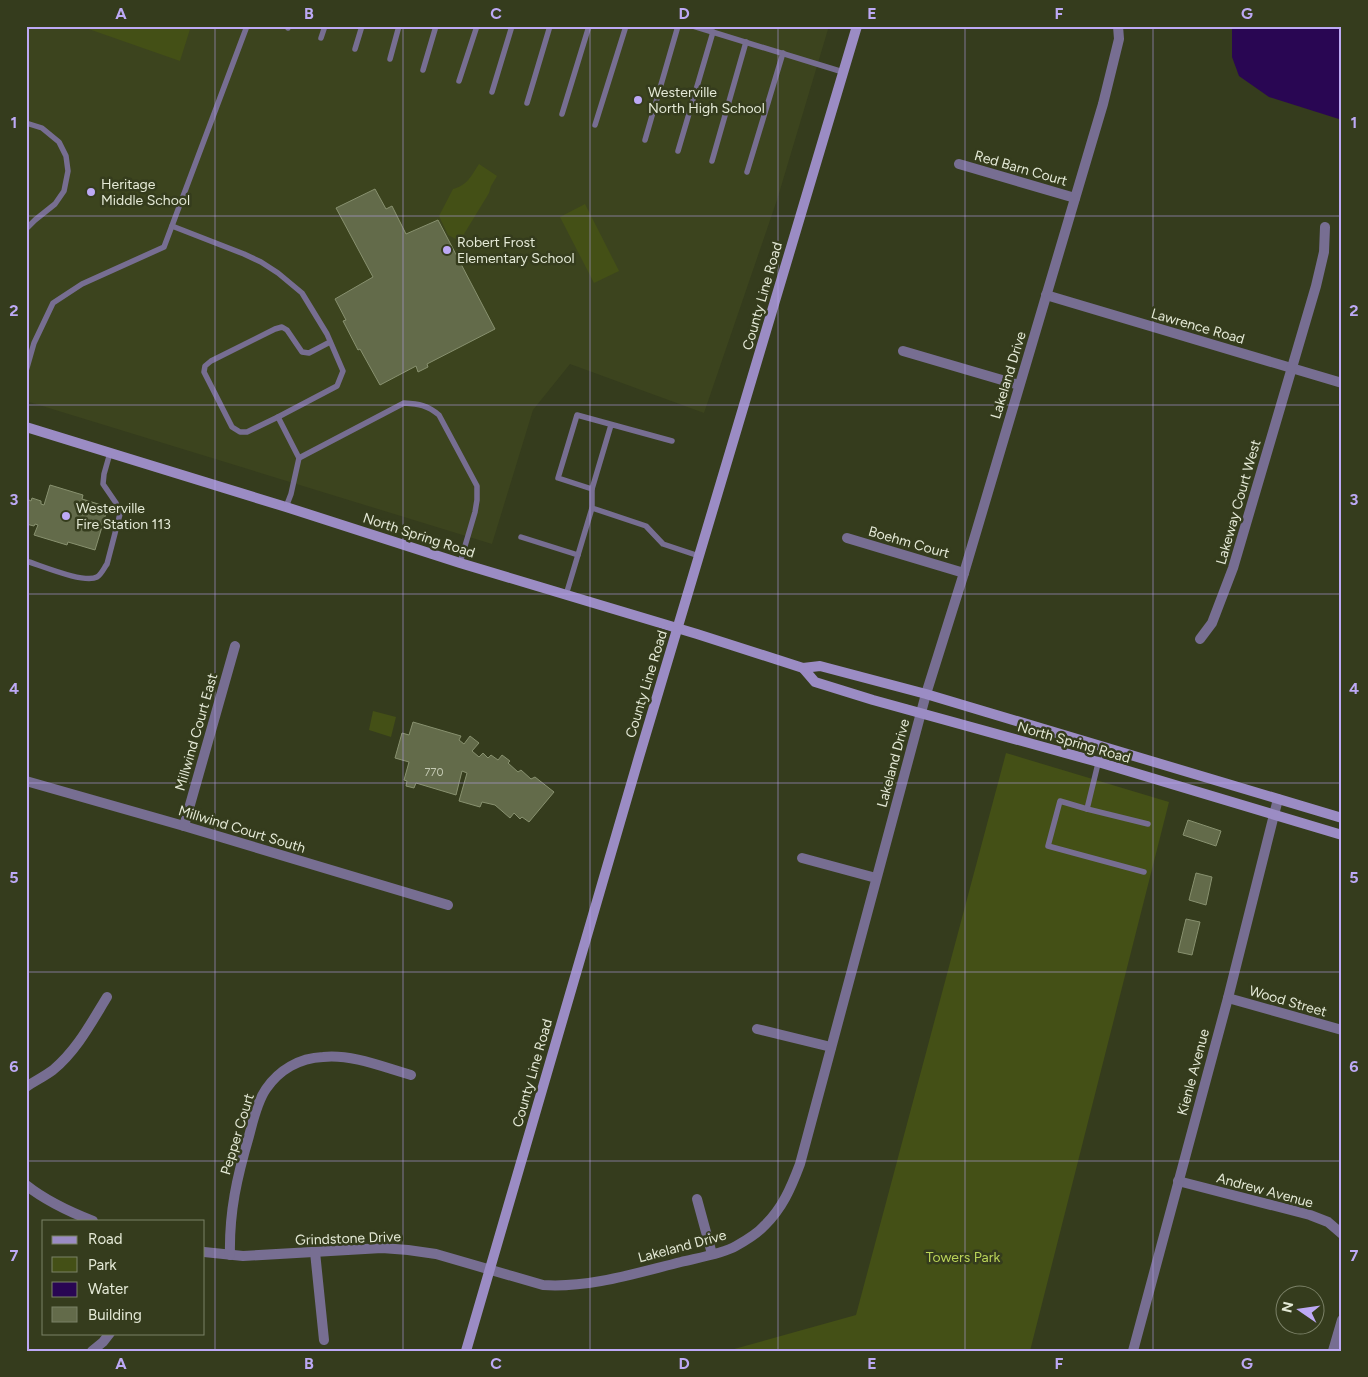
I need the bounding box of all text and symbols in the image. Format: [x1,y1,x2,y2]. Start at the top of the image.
text: A [115,4,127,23]
text: B [304,4,314,23]
text: C [490,4,502,23]
text: D [678,4,690,23]
text: E [867,4,877,23]
text: F [1055,4,1064,23]
text: G [1241,4,1253,23]
place label: Westerville North High School [648,84,765,117]
marker: Westerville North High School [632,94,644,106]
text: 1 [11,113,17,132]
text: 1 [1351,113,1357,132]
street label: Red Barn Court [972,147,1069,190]
place label: Heritage Middle School [101,176,190,209]
marker: Heritage Middle School [85,186,97,198]
place label: Robert Frost Elementary School [457,234,575,267]
street label: County Line Road [739,240,786,352]
marker: Robert Frost Elementary School [441,244,453,256]
text: 2 [9,301,19,320]
text: 2 [1349,301,1359,320]
street label: Lawrence Road [1149,305,1247,348]
street label: Lakeland Drive [987,329,1030,421]
street label: Lakeway Court West [1213,438,1264,566]
text: 3 [10,490,19,509]
text: 3 [1350,490,1359,509]
place label: Westerville Fire Station 113 [76,500,171,533]
street label: North Spring Road [361,509,477,562]
marker: Westerville Fire Station 113 [60,510,72,522]
street label: Boehm Court [866,523,951,562]
street label: County Line Road [622,628,671,740]
street label: Millwind Court East [172,671,221,793]
text: 4 [9,679,19,698]
text: 4 [1349,679,1359,698]
street label: Lakeland Drive [874,717,914,809]
street label: North Spring Road [1015,718,1132,767]
house number: 770 [425,766,443,779]
street label: Millwind Court South [176,802,308,857]
text: 5 [9,868,19,887]
text: 5 [1349,868,1359,887]
street label: Wood Street [1247,982,1329,1021]
street label: County Line Road [509,1017,556,1129]
street label: Kienle Avenue [1174,1027,1213,1117]
text: 6 [9,1057,19,1076]
text: 6 [1349,1057,1359,1076]
street label: Pepper Court [217,1091,258,1177]
street label: Andrew Avenue [1215,1169,1315,1212]
legend [42,1220,205,1334]
street label: Lakeland Drive [636,1226,729,1266]
street label: Grindstone Drive [295,1228,402,1249]
text: Road [88,1230,123,1248]
text: 7 [10,1246,19,1265]
text: 7 [1350,1246,1359,1265]
park label: Towers Park [926,1249,1001,1266]
text: Park [88,1256,117,1274]
text: Water [88,1280,128,1298]
north arrow [1276,1284,1326,1334]
text: N [1278,1300,1297,1314]
text: Building [88,1306,142,1324]
text: A [115,1354,127,1373]
text: B [304,1354,314,1373]
text: C [490,1354,502,1373]
text: D [678,1354,690,1373]
text: E [867,1354,877,1373]
text: F [1055,1354,1064,1373]
text: G [1241,1354,1253,1373]

